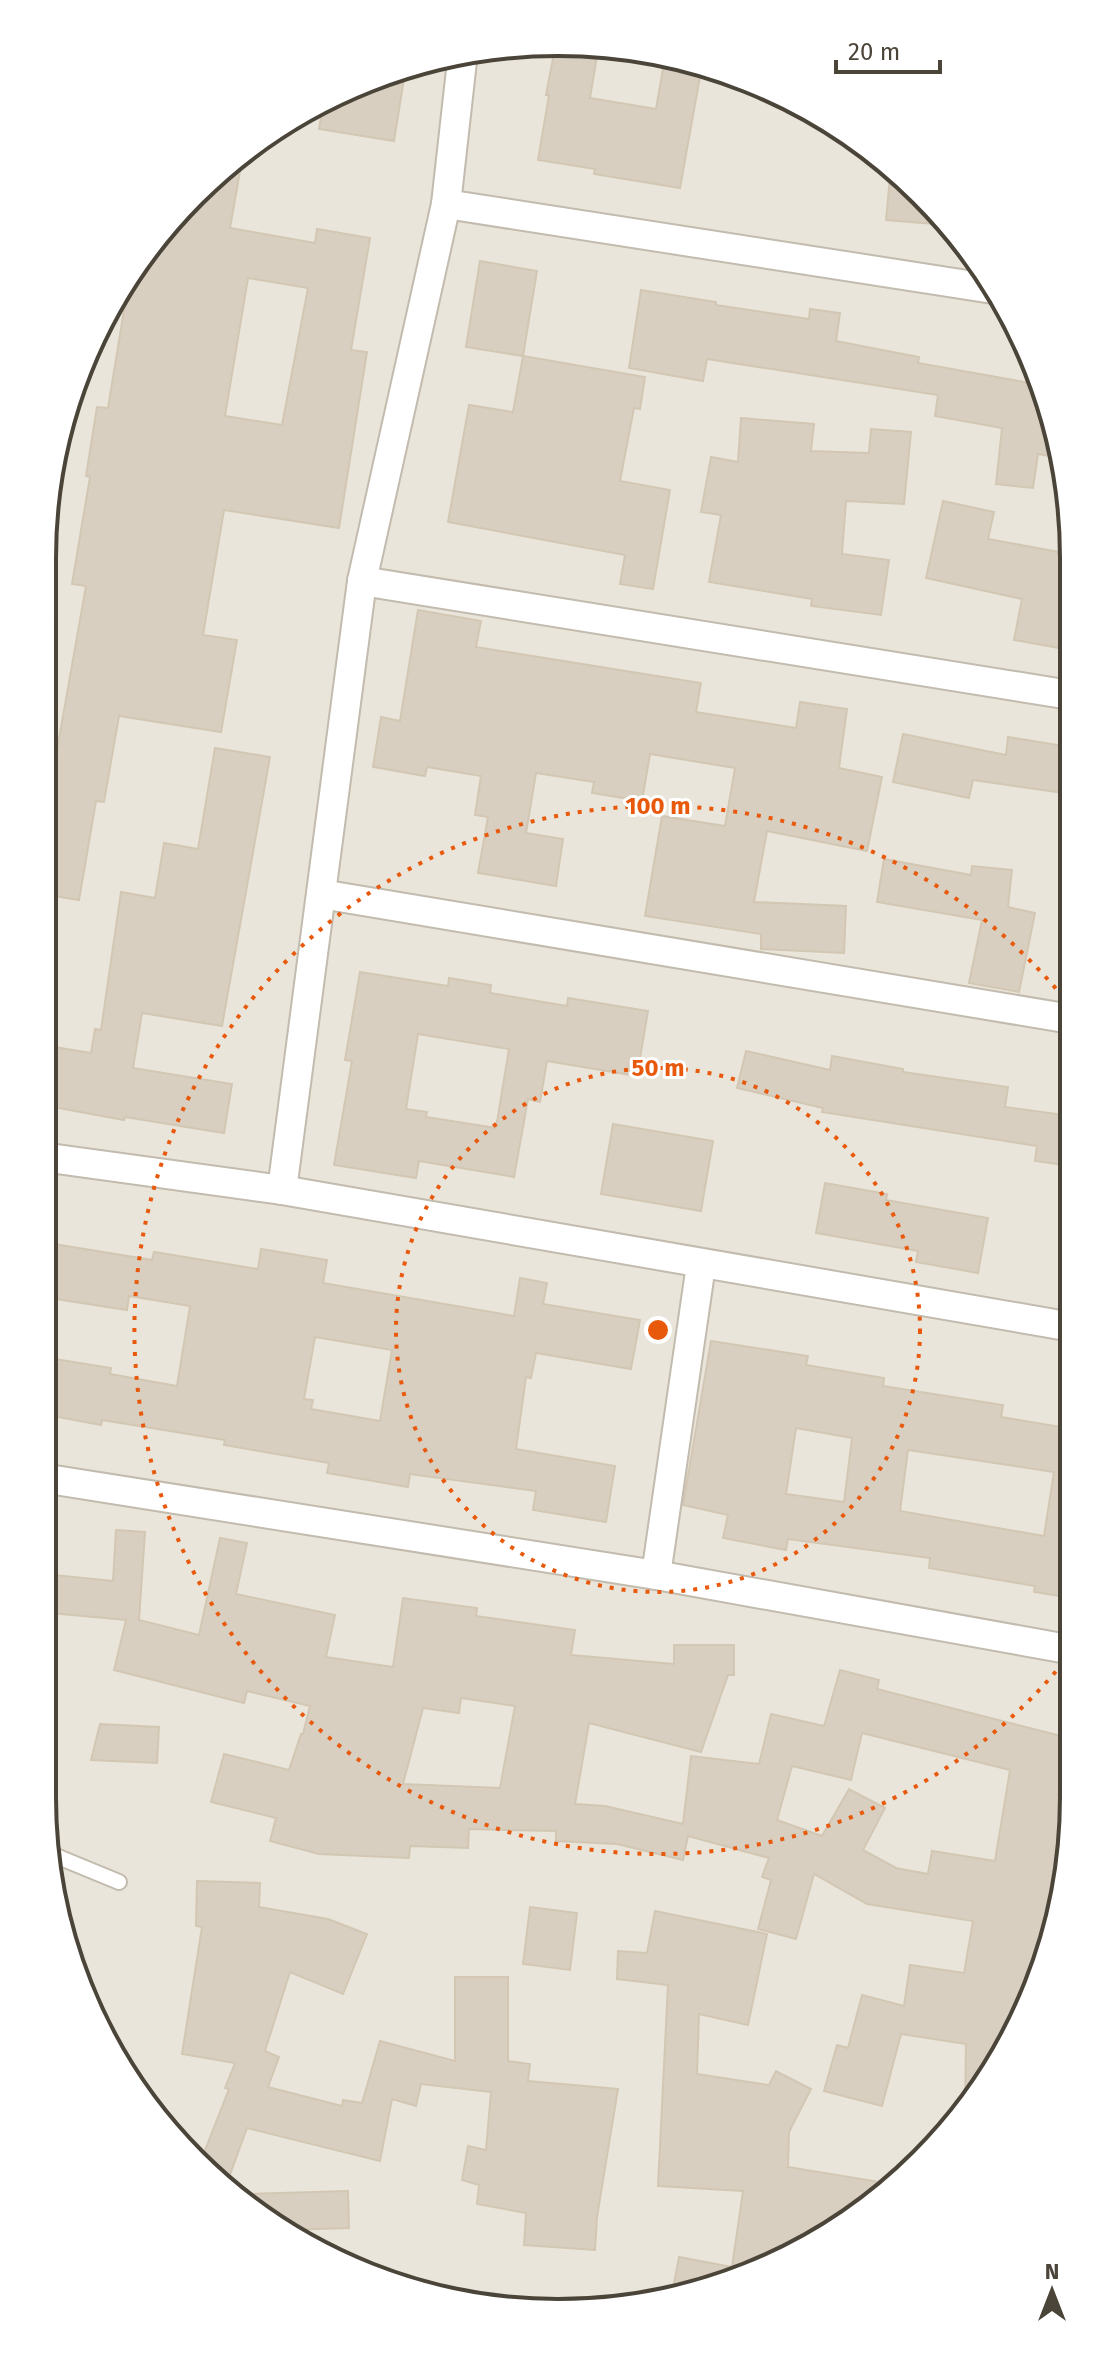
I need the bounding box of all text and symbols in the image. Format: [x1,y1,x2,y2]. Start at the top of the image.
scale bar [836,24,940,74]
text: 20 m [848,38,900,66]
text: 100 m [625,792,691,820]
text: 50 m [632,1054,684,1082]
centre of rings [644,1316,672,1344]
north arrow [1012,2251,1092,2331]
text: N [1045,2258,1059,2285]

